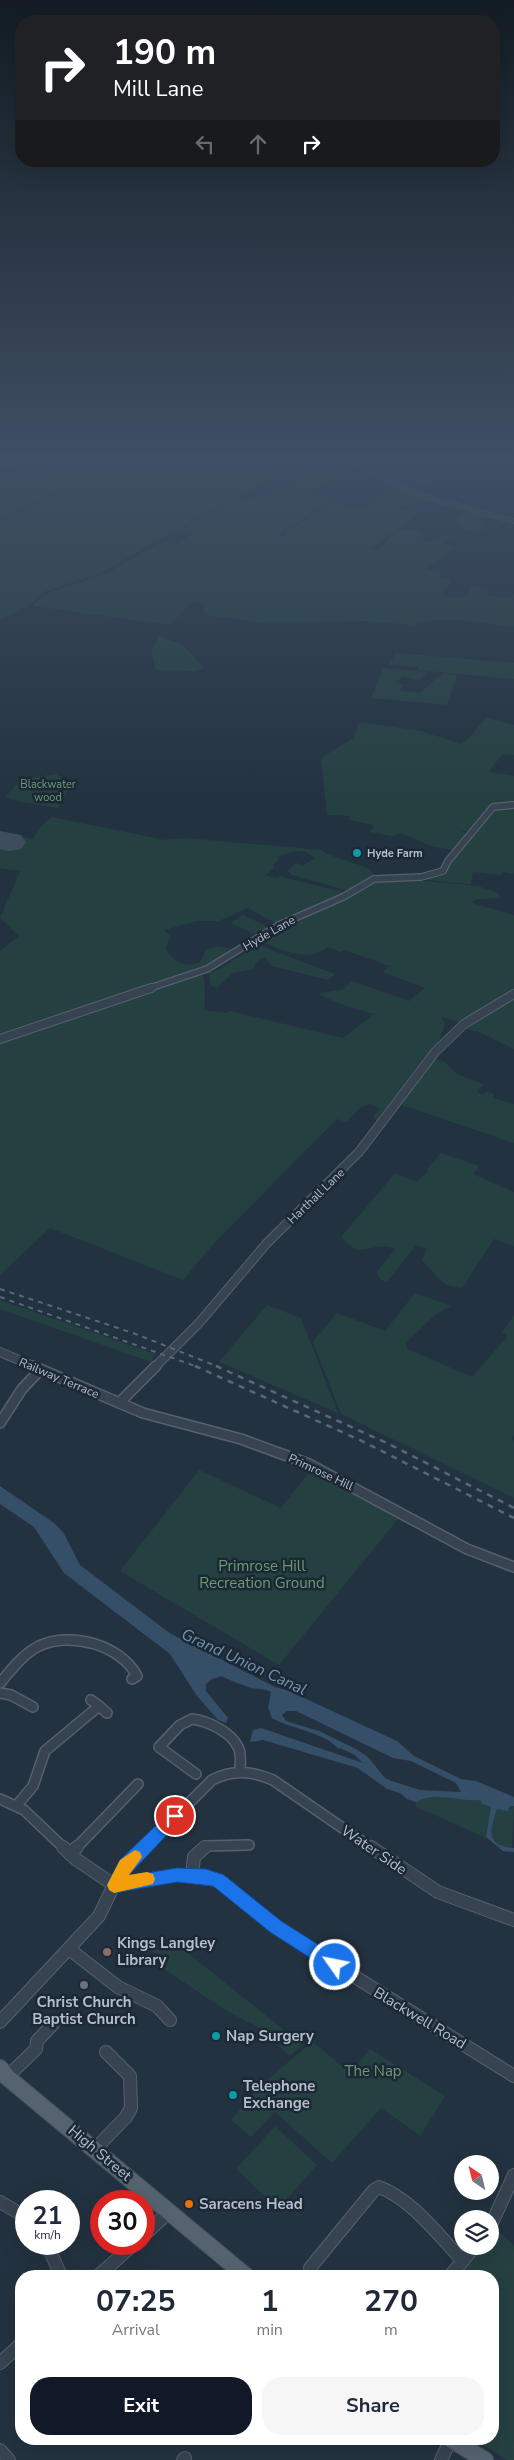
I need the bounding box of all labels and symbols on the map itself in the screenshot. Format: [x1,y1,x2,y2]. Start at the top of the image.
park label: Blackwater wood [20,777,76,805]
place label: Hyde Farm [367,846,423,861]
marker: Hyde Farm [351,847,363,859]
street label: Hyde Lane [240,912,298,954]
street label: Harthall Lane [284,1165,348,1227]
street label: Railway Terrace [17,1354,101,1402]
street label: Primrose Hill [286,1450,356,1494]
park label: Primrose Hill Recreation Ground [199,1556,325,1593]
water label: Grand Union Canal [178,1623,311,1701]
pin [154,1795,196,1837]
street label: Water Side [337,1821,411,1879]
place label: Kings Langley Library [117,1933,215,1970]
position arrow [308,1938,360,1990]
marker: Kings Langley Library [101,1946,113,1958]
marker: Christ Church Baptist Church [78,1979,90,1991]
street label: Blackwell Road [370,1982,470,2054]
place label: Christ Church Baptist Church [32,1992,136,2029]
place label: Nap Surgery [226,2026,314,2046]
marker: Nap Surgery [210,2030,222,2042]
park label: The Nap [344,2061,402,2081]
place label: Telephone Exchange [243,2076,315,2113]
marker: Telephone Exchange [227,2089,239,2101]
street label: High Street [64,2121,136,2186]
north arrow [454,2155,499,2200]
speed limit sign: 30 [90,2190,155,2255]
place label: Saracens Head [199,2194,303,2214]
marker: Saracens Head [183,2198,195,2210]

